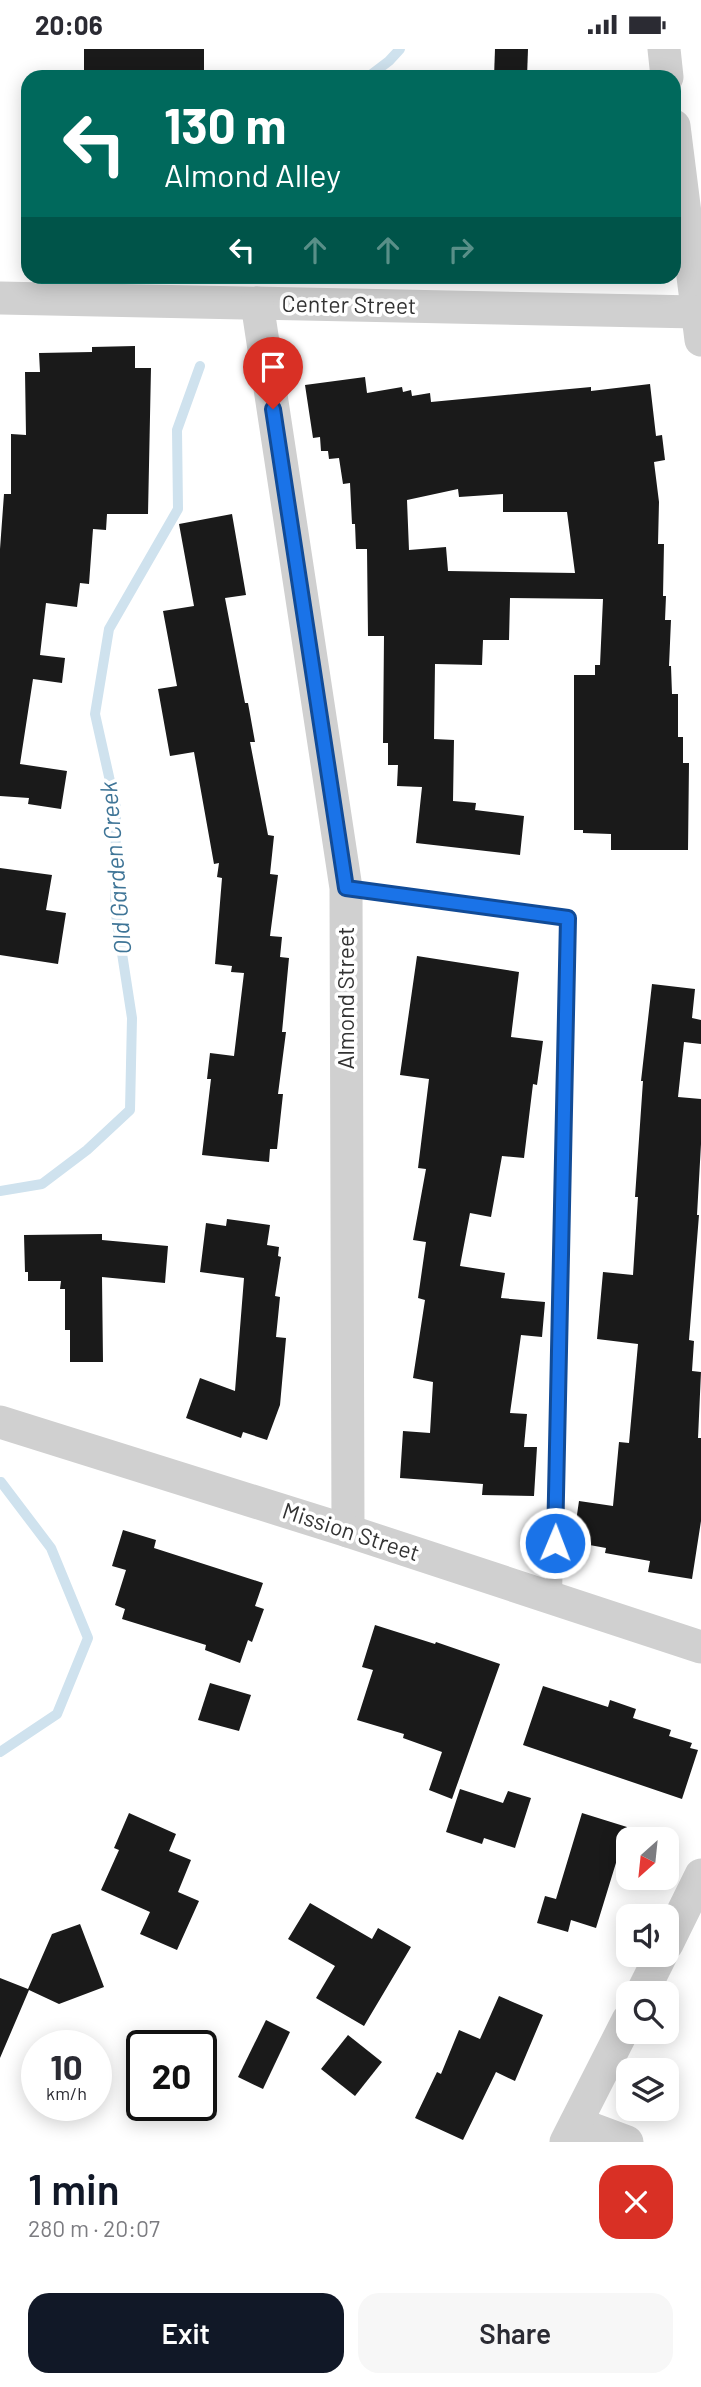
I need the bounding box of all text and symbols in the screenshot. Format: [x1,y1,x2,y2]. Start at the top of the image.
text: 20:06 [35,9,103,40]
text: 130 m [164,95,286,154]
icon: left [49,98,140,189]
text: Almond Alley [164,155,341,193]
icon: left [223,231,261,269]
icon: ahead [296,231,334,269]
icon: ahead [369,231,407,269]
icon: right [442,231,480,269]
street label: Center Street [281,289,417,319]
pin [243,337,303,409]
icon: arrive [254,348,292,386]
water label: Old Garden Creek [92,780,137,956]
street label: Almond Street [331,927,359,1069]
street label: Mission Street [279,1496,423,1566]
position arrow [518,1506,592,1580]
north arrow [616,1827,679,1890]
map controls [616,1827,679,2121]
button: sound [616,1904,679,1967]
button: search [616,1981,679,2044]
speed limit sign: 20 [126,2030,217,2121]
text: 10 [50,2045,83,2087]
button: layers [616,2058,679,2121]
text: km/h [46,2082,87,2104]
text: 1 min [28,2163,120,2213]
button: close [599,2165,673,2239]
text: 280 m · 20:07 [28,2214,160,2242]
button: Exit [28,2293,344,2373]
button: Share [358,2293,673,2373]

